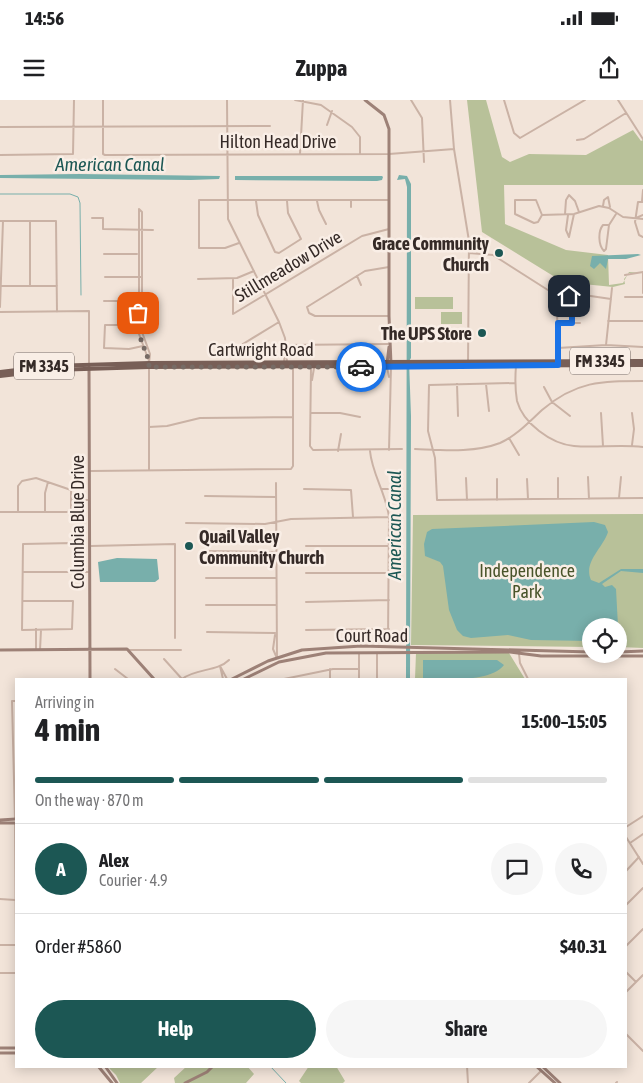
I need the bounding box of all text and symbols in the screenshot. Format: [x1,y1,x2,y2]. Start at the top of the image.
text: 14:56 [25,7,64,29]
icon: menu [20,54,48,82]
icon: share [595,54,623,82]
text: Zuppa [296,55,347,81]
street label: Hilton Head Drive [220,131,336,152]
water label: American Canal [54,153,165,175]
street label: Stillmeadow Drive [231,226,345,306]
place label: Grace Community Church [372,233,490,275]
marker: Grace Community Church [493,247,505,259]
pin [548,275,590,317]
icon: home [555,282,583,310]
pin [117,292,159,334]
icon: bag [124,299,152,327]
place label: The UPS Store [381,323,472,344]
marker: The UPS Store [476,327,488,339]
street label: Cartwright Road [208,339,314,360]
courier [336,342,386,392]
road number: FM 3345 [570,348,630,374]
road number: FM 3345 [14,352,74,380]
icon: car [347,353,375,381]
street label: Columbia Blue Drive [67,455,88,589]
water label: American Canal [383,470,405,581]
place label: Quail Valley Community Church [199,526,325,568]
marker: Quail Valley Community Church [183,540,195,552]
park label: Independence Park [479,560,575,602]
map controls [582,618,627,663]
button: locate [582,618,627,663]
street label: Court Road [336,625,408,646]
text: Arriving in [35,693,95,711]
text: 15:00–15:05 [521,710,607,732]
text: 4 min [35,711,100,748]
text: On the way · 870 m [35,791,144,809]
button: chat [491,843,543,895]
button: phone [555,843,607,895]
text: Alex [99,849,129,871]
text: A [56,858,66,880]
text: Courier · 4.9 [99,871,168,889]
text: Order #5860 [35,935,122,957]
text: $40.31 [560,935,607,957]
button: Help [35,1000,316,1058]
button: Share [326,1000,607,1058]

